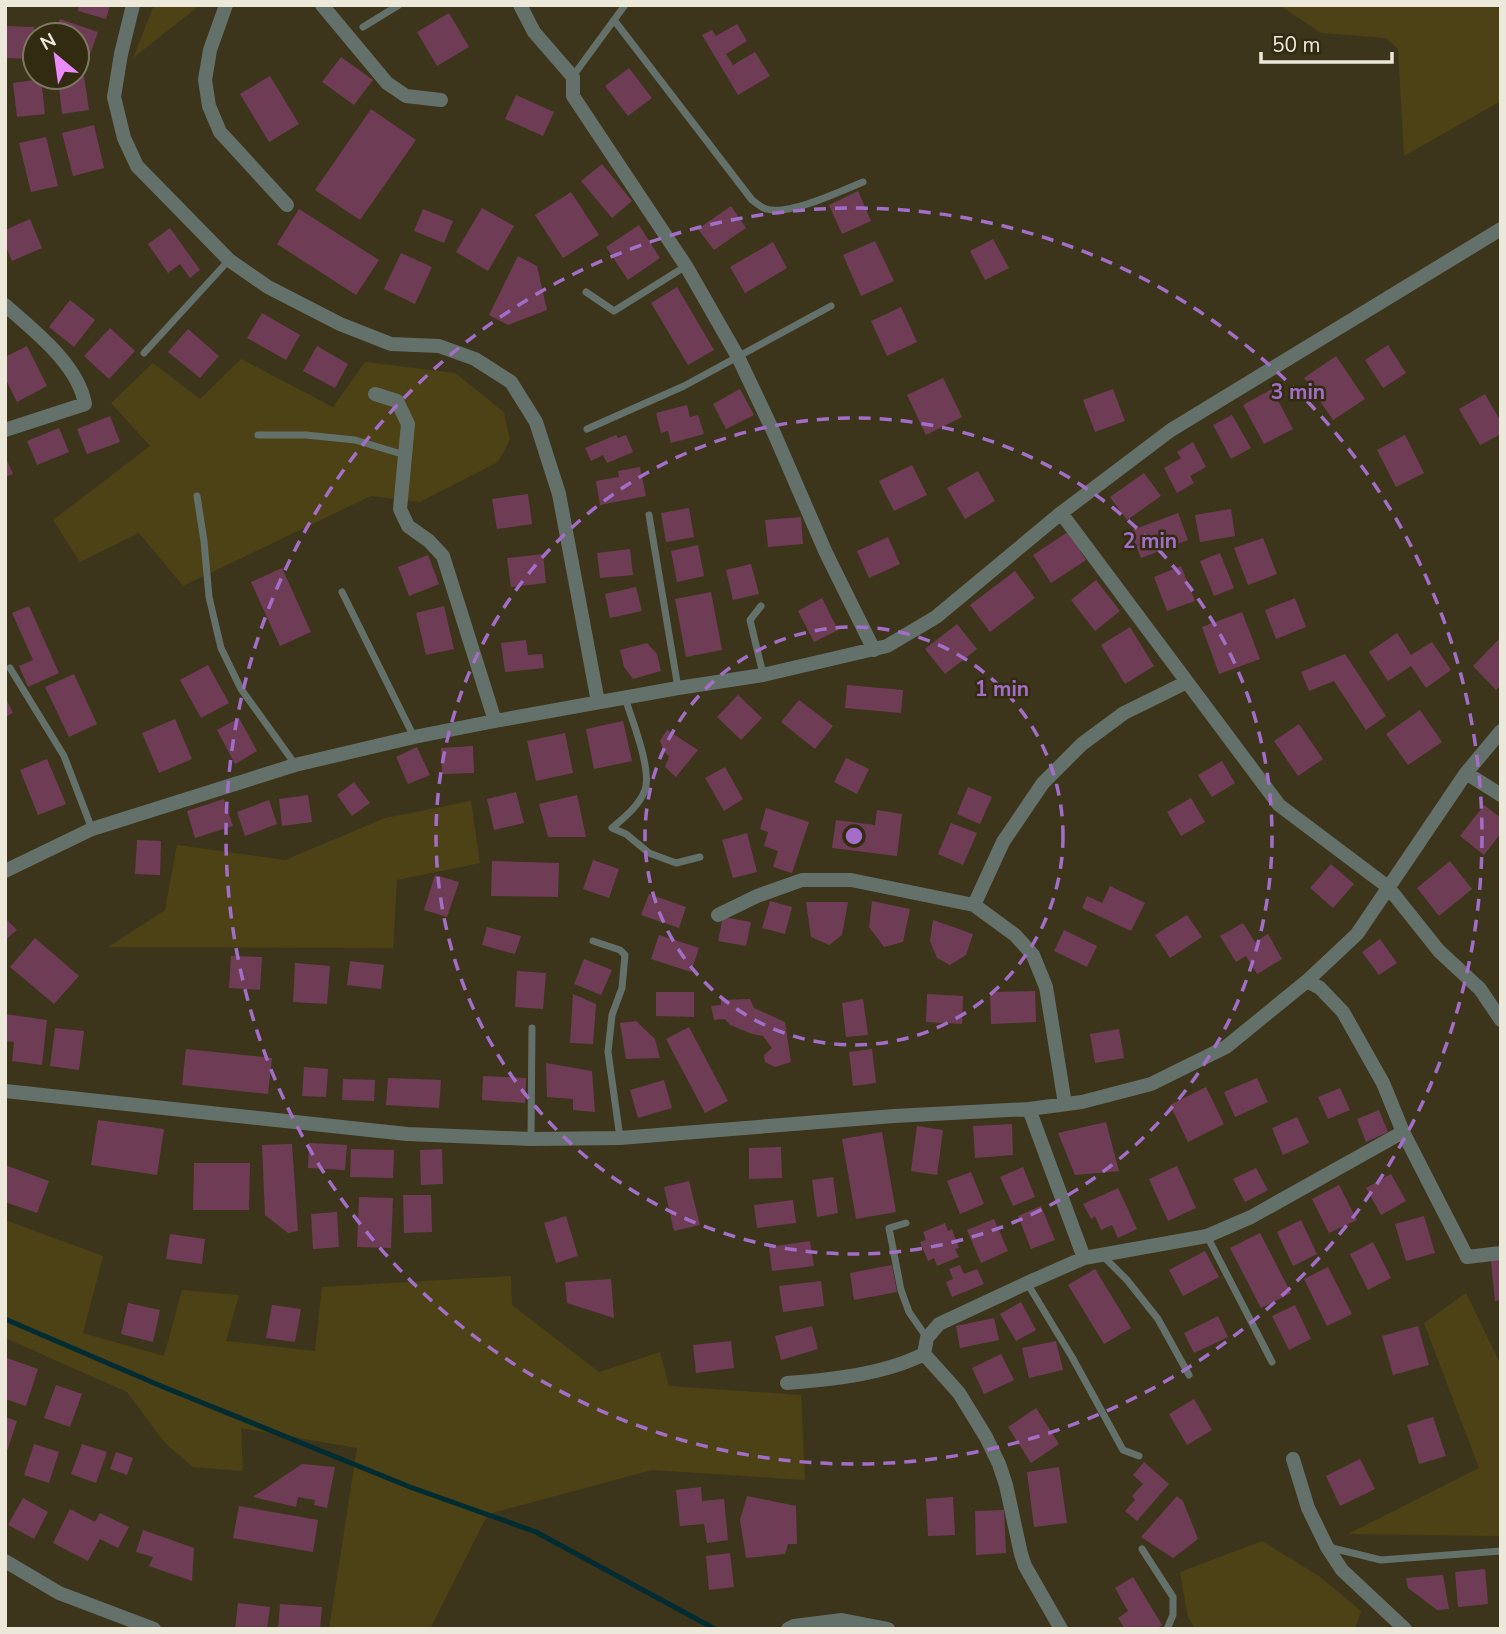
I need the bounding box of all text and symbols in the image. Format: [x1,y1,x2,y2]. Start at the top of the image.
north arrow [21,21,91,91]
scale bar [1261,21,1392,65]
text: N [36,27,61,57]
text: 50 m [1272,31,1321,59]
text: 3 min [1271,378,1325,406]
text: 2 min [1123,527,1177,555]
text: 1 min [975,675,1029,703]
centre of rings [842,824,866,848]

